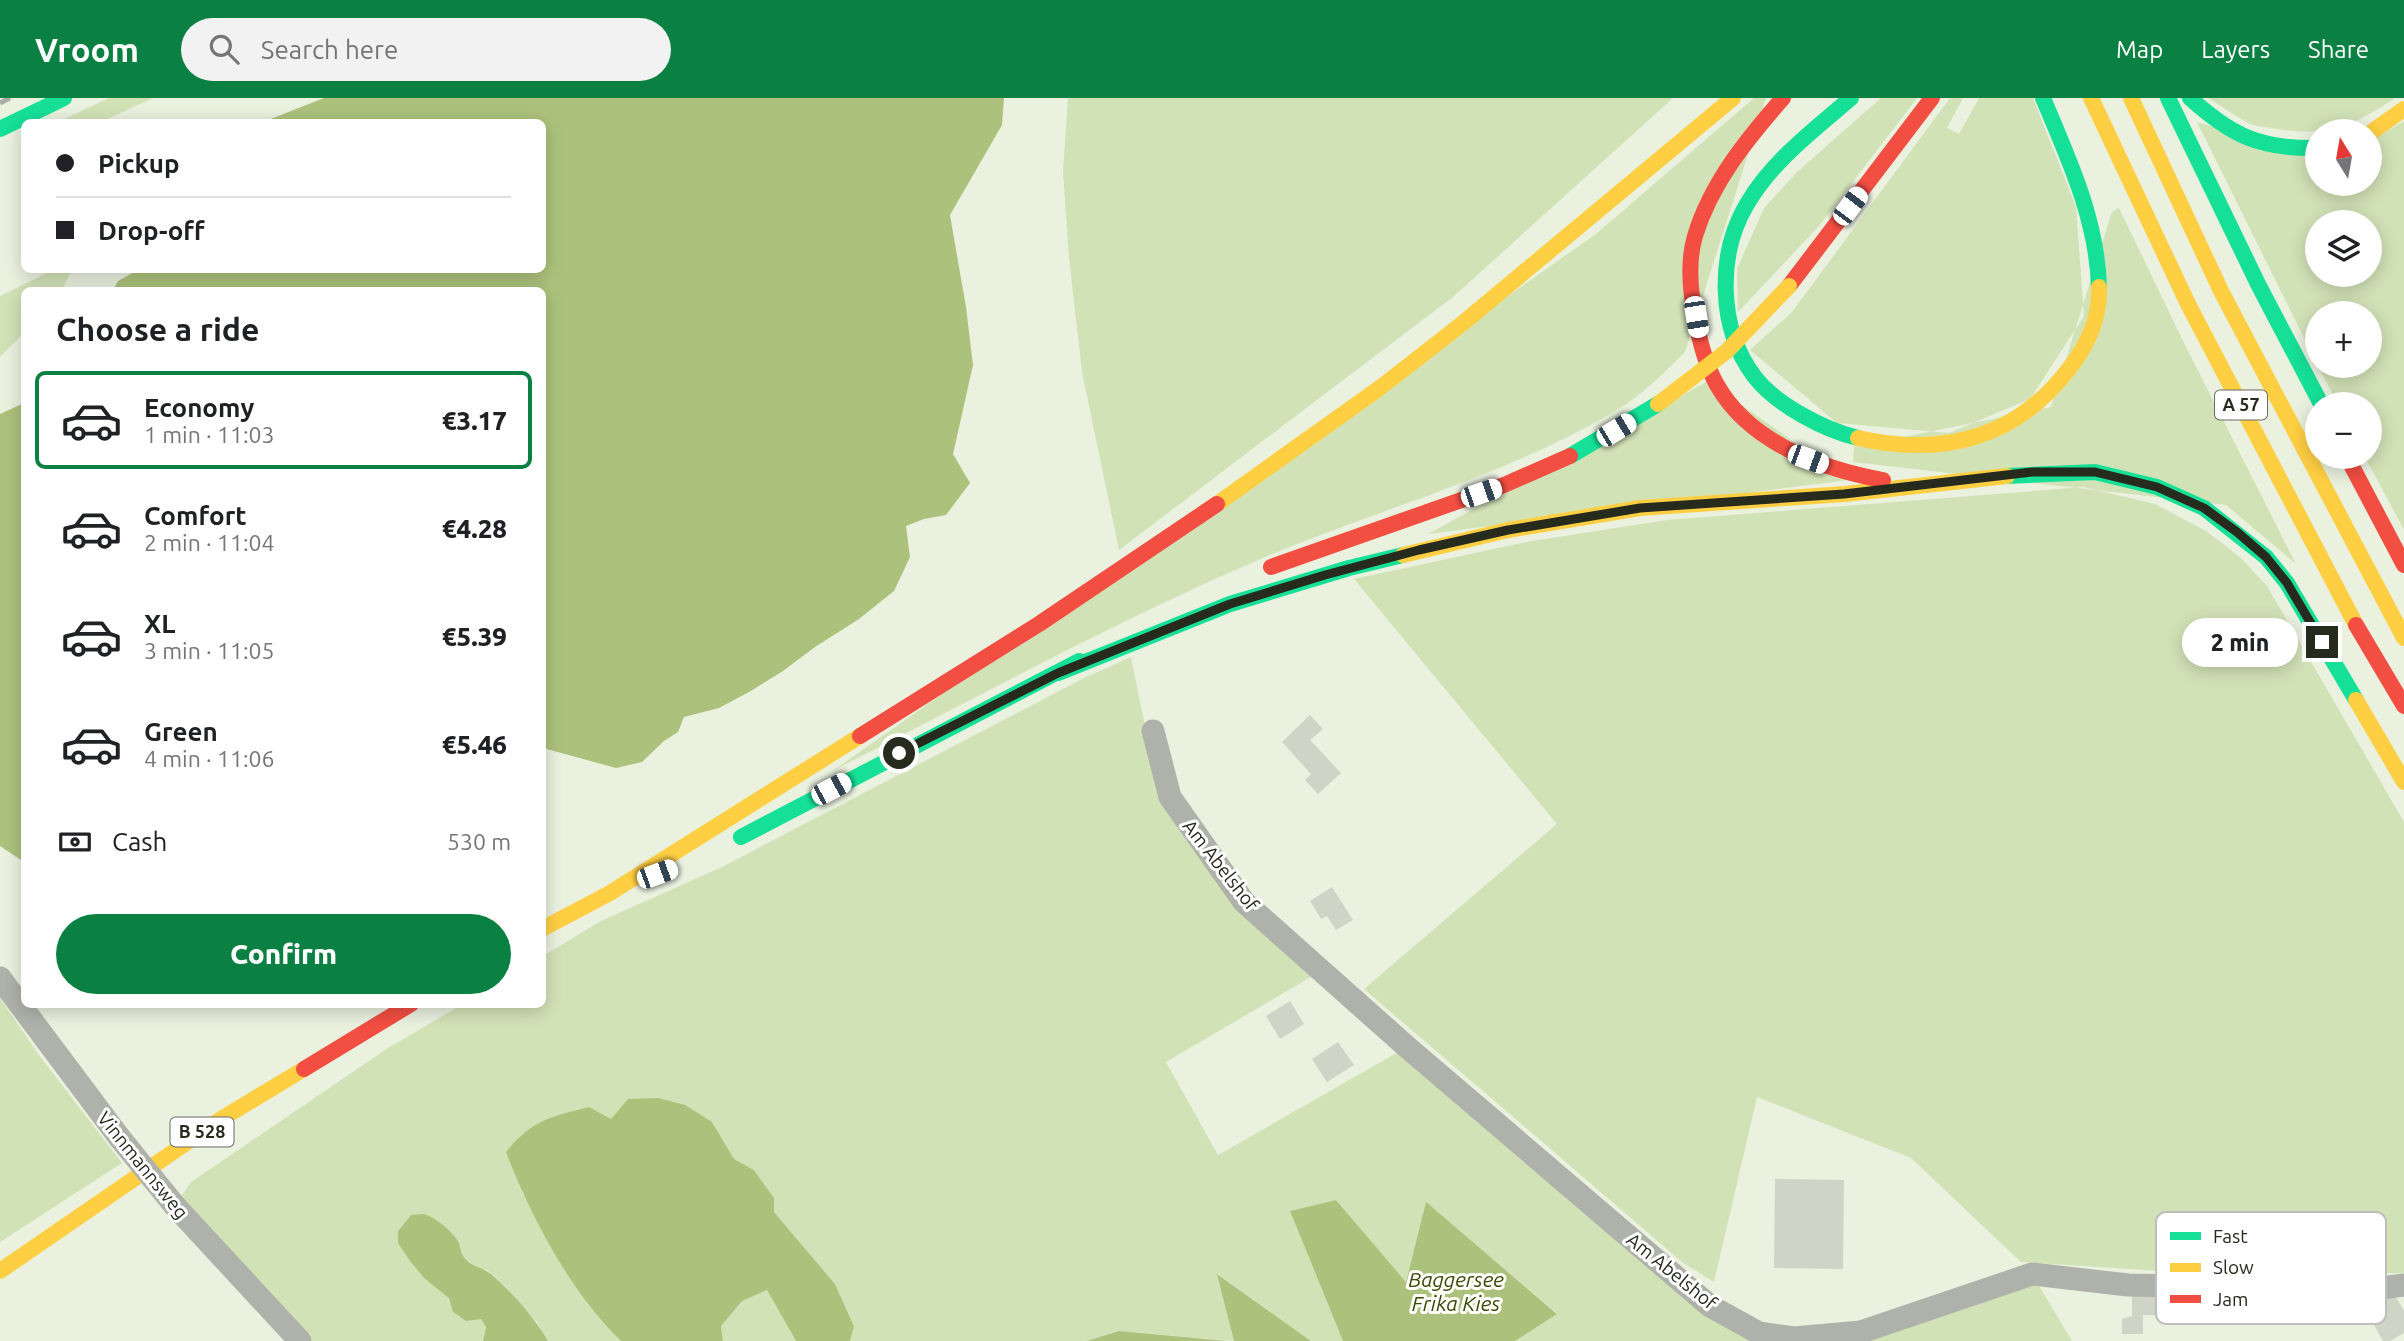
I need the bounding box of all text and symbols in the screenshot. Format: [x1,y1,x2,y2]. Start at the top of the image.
search box [181,18,671,81]
icon: search [205,30,243,68]
text: Vroom [35,31,139,68]
text: Search here [261,35,398,64]
text: Map [2116,36,2163,63]
text: Layers [2201,36,2270,63]
text: Share [2308,36,2369,63]
north arrow [2305,119,2382,196]
map controls [2305,119,2382,469]
text: Pickup [98,149,180,178]
car [1829,183,1872,229]
button: layers [2305,210,2382,287]
text: Drop-off [98,216,205,245]
car [1683,295,1710,339]
button: + [2305,301,2382,378]
text: Choose a ride [56,311,259,347]
icon: car [60,389,123,452]
road number: A 57 [2215,390,2267,419]
button: − [2305,392,2382,469]
text: Economy [144,393,254,422]
text: €3.17 [442,406,507,435]
car [1593,410,1640,450]
text: 1 min · 11:03 [144,422,275,447]
car [1785,442,1832,476]
car [1458,476,1505,510]
icon: car [60,497,123,560]
text: Comfort [144,501,247,530]
text: €4.28 [442,514,507,543]
text: 2 min · 11:04 [144,530,275,555]
icon: car [60,605,123,668]
text: XL [144,609,175,638]
callout: 2 min [2182,618,2298,666]
text: €5.39 [442,622,507,651]
route end [2306,626,2338,658]
text: 2 min [2211,630,2269,655]
text: 3 min · 11:05 [144,638,275,663]
icon: car [60,713,123,776]
text: Green [144,717,218,746]
text: €5.46 [442,730,507,759]
route start [883,737,915,769]
text: 4 min · 11:06 [144,746,275,771]
car [808,770,855,808]
street label: Am Abelshof [1179,815,1264,916]
icon: cash [56,823,94,861]
text: Cash [112,827,167,856]
text: 530 m [447,829,511,854]
car [634,857,681,891]
button: Confirm [56,914,511,994]
street label: Vinnmannsweg [93,1107,193,1223]
road number: B 528 [170,1118,234,1147]
legend [2156,1212,2386,1324]
text: Fast [2213,1225,2248,1247]
street label: Am Abelshof [1623,1228,1722,1314]
text: Slow [2213,1256,2254,1278]
water label: Baggersee Frika Kies [1408,1267,1504,1315]
text: Jam [2213,1288,2249,1310]

